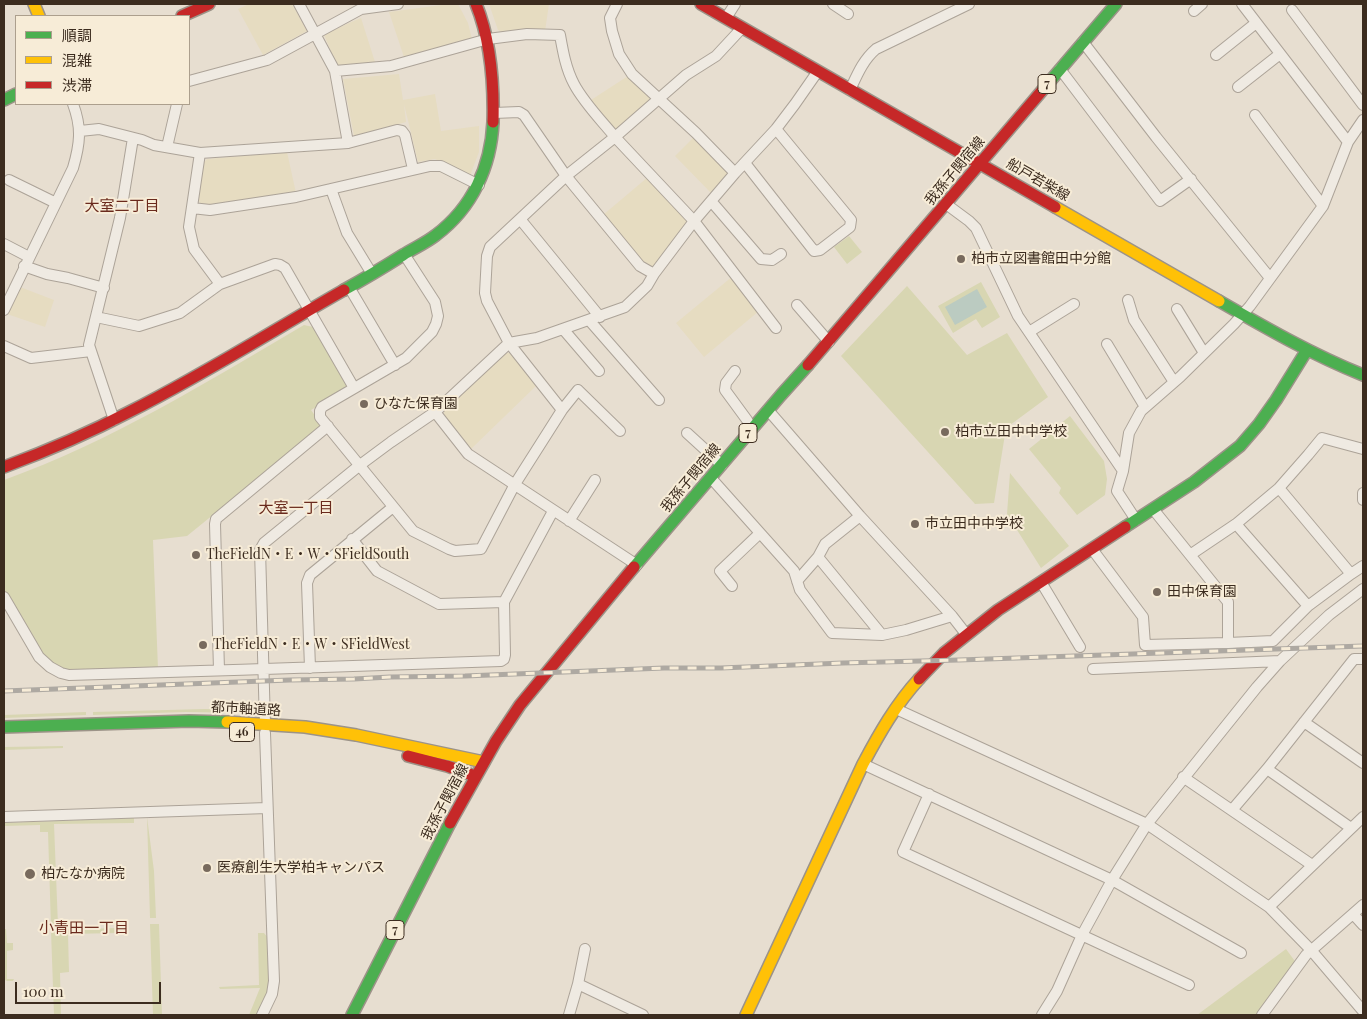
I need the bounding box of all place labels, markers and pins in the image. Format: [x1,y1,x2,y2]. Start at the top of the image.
place label: 柏市立図書館田中分館 [971,251,1111,267]
marker: 柏市立図書館田中分館 [955,253,967,265]
place label: ひなた保育園 [374,396,458,412]
marker: ひなた保育園 [358,398,370,410]
place label: 柏市立田中中学校 [955,424,1067,440]
marker: 柏市立田中中学校 [939,426,951,438]
place label: 市立田中中学校 [925,516,1023,532]
marker: 市立田中中学校 [909,518,921,530]
place label: TheFieldN・E・W・SFieldSouth [206,547,409,563]
marker: TheFieldN・E・W・SFieldSouth [190,549,202,561]
place label: 田中保育園 [1167,584,1237,600]
marker: 田中保育園 [1151,586,1163,598]
place label: TheFieldN・E・W・SFieldWest [213,637,410,653]
marker: TheFieldN・E・W・SFieldWest [197,639,209,651]
place label: 医療創生大学柏キャンパス [217,860,385,876]
marker: 医療創生大学柏キャンパス [201,862,213,874]
place label: 柏たなか病院 [41,866,125,882]
marker: 柏たなか病院 [23,867,37,881]

